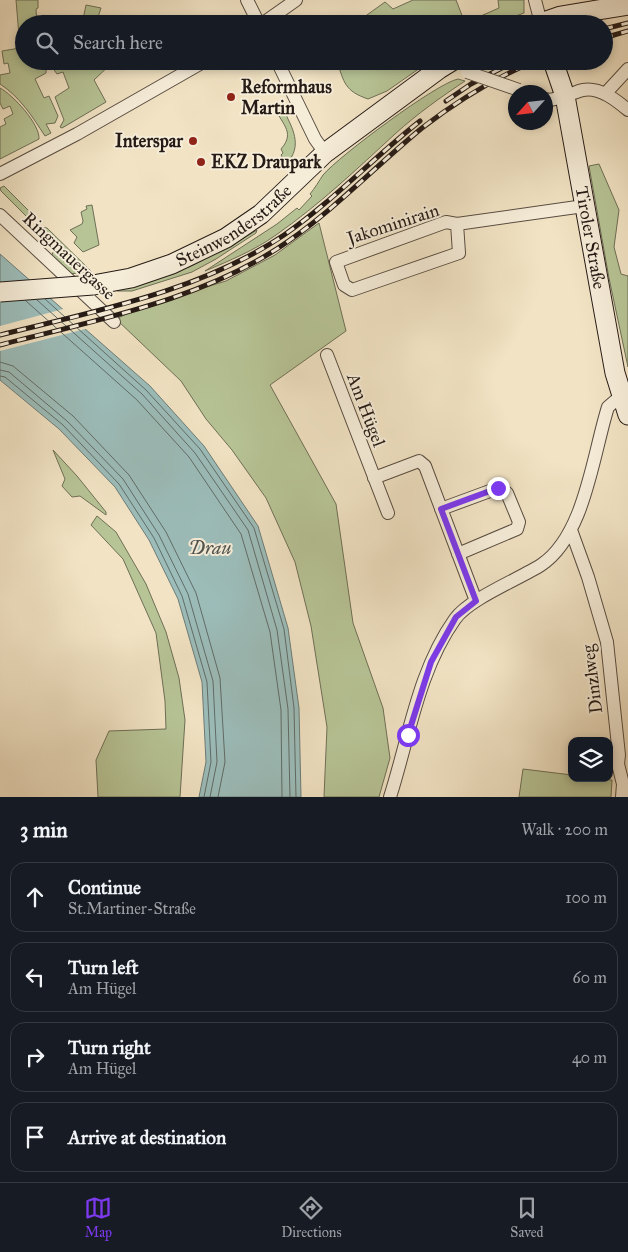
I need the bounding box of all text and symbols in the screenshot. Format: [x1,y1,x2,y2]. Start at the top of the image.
search box [15,15,613,70]
icon: search [33,29,61,57]
text: Search here [73,31,163,54]
place label: Reformhaus Martin [241,76,332,119]
north arrow [508,85,553,130]
marker: Reformhaus Martin [225,91,237,103]
place label: Interspar [115,130,184,153]
marker: Interspar [187,135,199,147]
place label: EKZ Draupark [211,151,322,174]
marker: EKZ Draupark [195,156,207,168]
street label: Steinwenderstraße [172,180,296,272]
street label: Tiroler Straße [571,185,611,291]
street label: Jakominirain [342,199,442,251]
street label: Ringmauergasse [17,207,120,305]
street label: Am Hügel [341,369,390,450]
route end [487,477,510,500]
water label: Drau [189,536,231,559]
street label: Dinzlweg [577,642,608,715]
route start [397,724,420,747]
map controls [568,737,613,782]
button: layers [568,737,613,782]
text: 3 min [20,817,68,843]
text: Walk · 200 m [521,820,608,839]
text: Continue [68,876,141,899]
icon: ahead [21,883,49,911]
text: 100 m [565,888,607,907]
text: St.Martiner-Straße [68,899,196,918]
text: Turn left [68,956,138,979]
icon: left [21,963,49,991]
text: 60 m [573,968,607,987]
text: Am Hügel [68,979,136,998]
text: Turn right [68,1036,151,1059]
icon: right [21,1043,49,1071]
text: 40 m [572,1048,607,1067]
text: Am Hügel [68,1059,136,1078]
icon: arrive [21,1123,49,1151]
text: Arrive at destination [68,1126,226,1149]
tab: Map [84,1194,112,1241]
tab: Directions [281,1194,342,1241]
tab: Saved [510,1194,544,1241]

